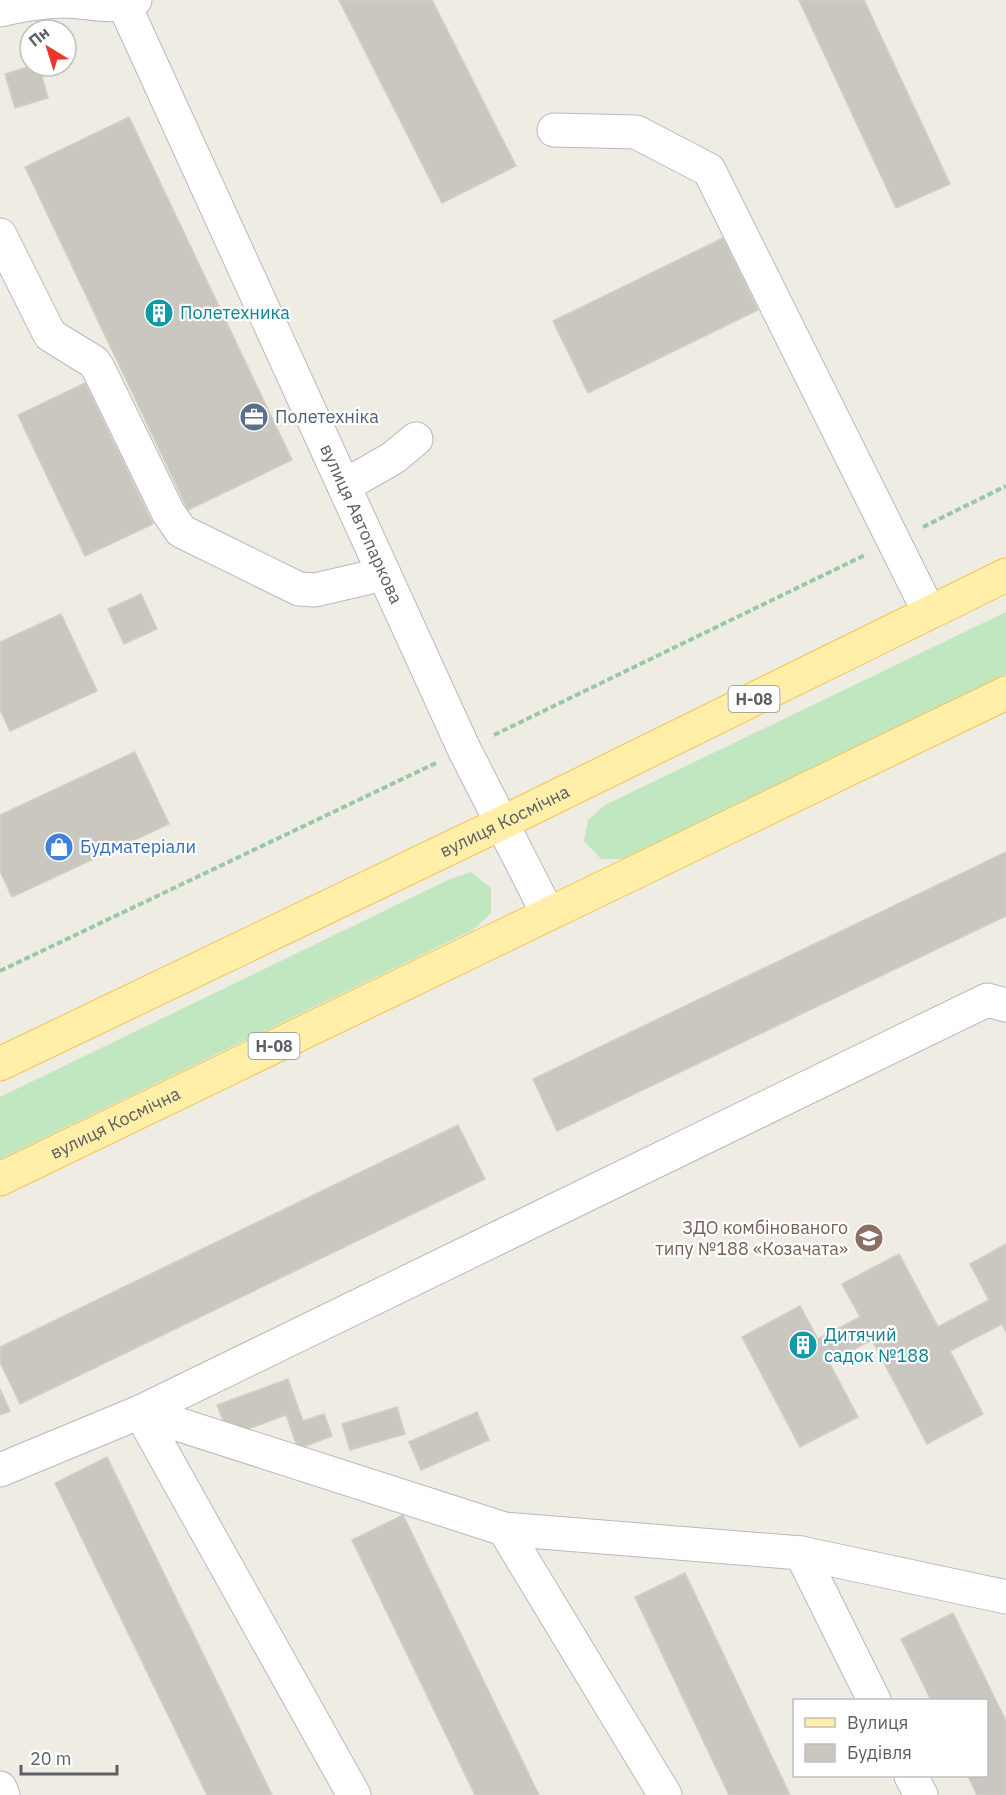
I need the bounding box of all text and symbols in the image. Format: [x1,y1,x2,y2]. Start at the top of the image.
north arrow [18,18,78,78]
text: Пн [24,22,53,51]
building icon: Полетехника [143,297,175,329]
place label: Полетехника [180,301,290,324]
office icon: Полетехніка [238,401,270,433]
place label: Полетехніка [275,405,379,428]
street label: вулиця Автопаркова [315,440,408,608]
road number: Н-08 [728,686,780,712]
street label: вулиця Космічна [436,779,574,862]
shop icon: Будматеріали [43,831,75,863]
place label: Будматеріали [80,835,196,858]
road number: Н-08 [248,1033,300,1059]
street label: вулиця Космічна [46,1082,184,1164]
place label: ЗДО комбінованого типу №188 «Козачата» [655,1216,848,1260]
school or university icon: ЗДО комбінованого типу №188 «Козачата» [853,1222,885,1254]
place label: Дитячий садок №188 [824,1323,929,1367]
building icon: Дитячий садок №188 [787,1329,819,1361]
legend [793,1699,988,1777]
text: Вулиця [847,1711,908,1734]
scale bar [21,1738,117,1776]
text: Будівля [847,1741,912,1764]
text: 20 m [30,1747,72,1770]

